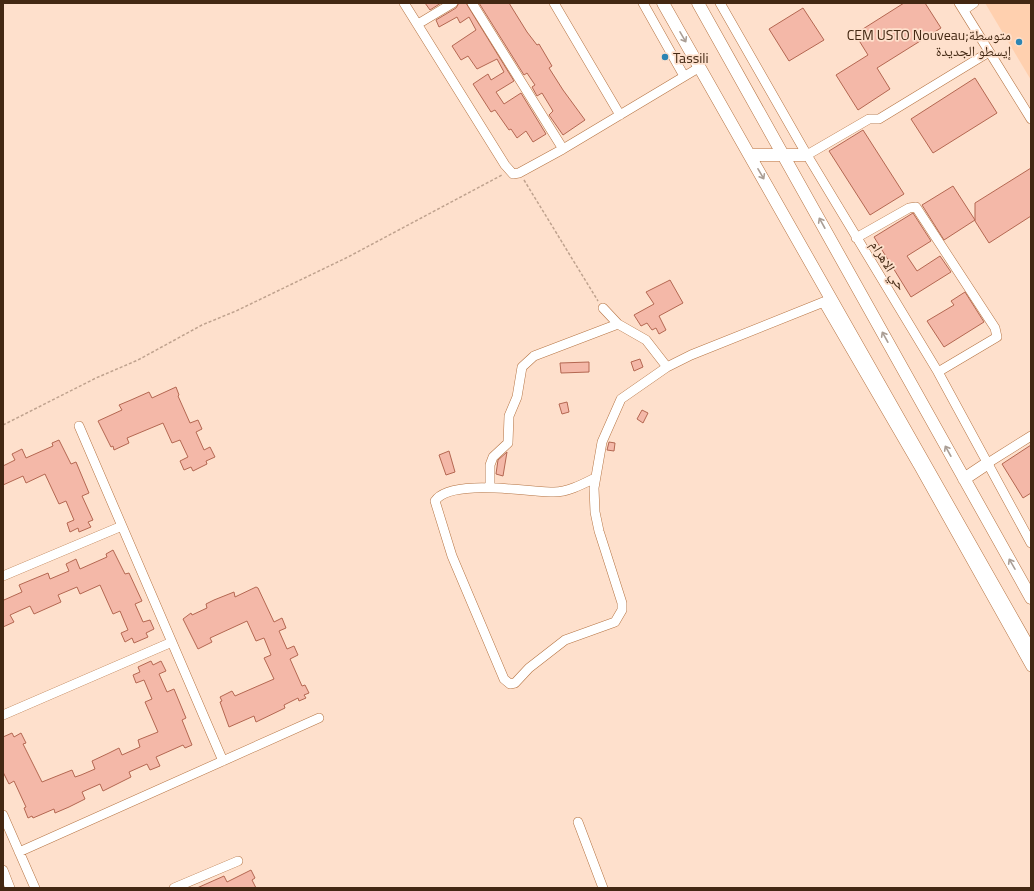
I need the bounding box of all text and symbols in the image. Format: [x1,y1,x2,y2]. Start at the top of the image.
place label: CEM USTO Nouveau;متوسطة إيسطو الجديدة [847,24,1011,61]
one-way arrow [679,31,687,43]
marker: CEM USTO Nouveau;متوسطة إيسطو الجديدة [1014,37,1024,47]
place label: Tassili [673,47,709,68]
marker: Tassili [660,52,670,62]
one-way arrow [757,168,765,180]
one-way arrow [818,217,825,229]
street label: حي الاهرام [864,236,912,295]
one-way arrow [881,331,889,343]
one-way arrow [944,445,951,457]
one-way arrow [1007,558,1015,570]

